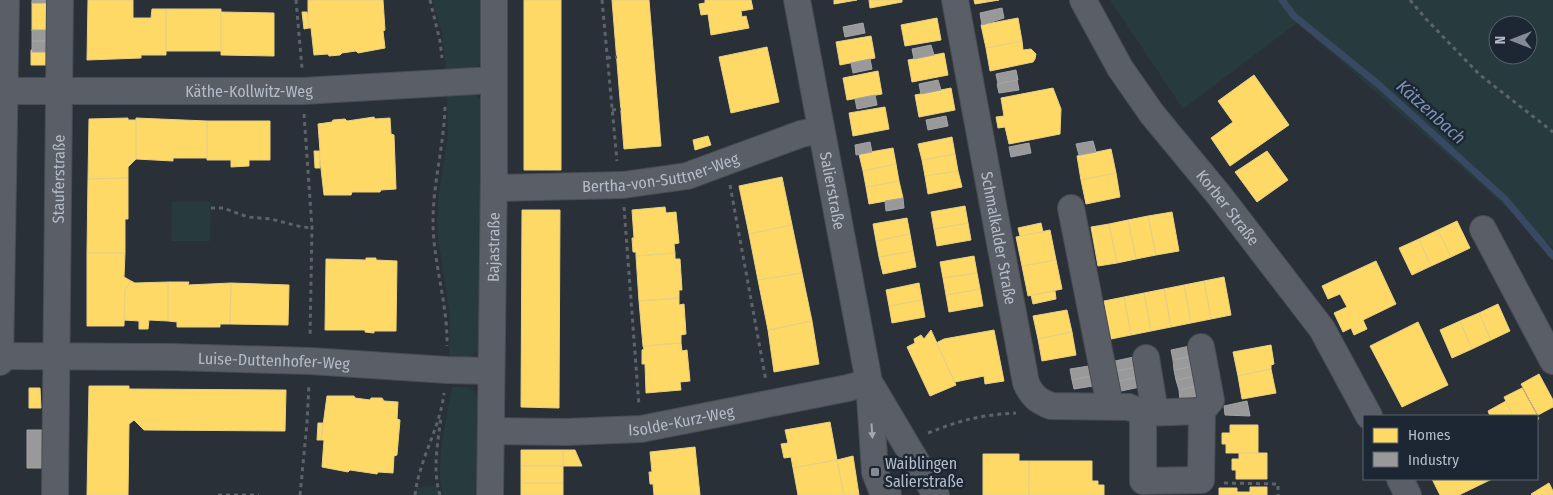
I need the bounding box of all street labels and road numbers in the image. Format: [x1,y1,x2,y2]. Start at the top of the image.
street label: Käthe-Kollwitz-Weg [185,81,314,101]
street label: Stauferstraße [48,134,68,224]
street label: Bertha-von-Suttner-Weg [582,148,742,195]
street label: Salierstraße [816,150,850,231]
street label: Korber Straße [1193,166,1264,249]
street label: Schmalkalder Straße [977,170,1021,306]
street label: Bajastraße [483,212,503,282]
street label: Luise-Duttenhofer-Weg [198,348,351,373]
street label: Isolde-Kurz-Weg [628,401,736,439]

